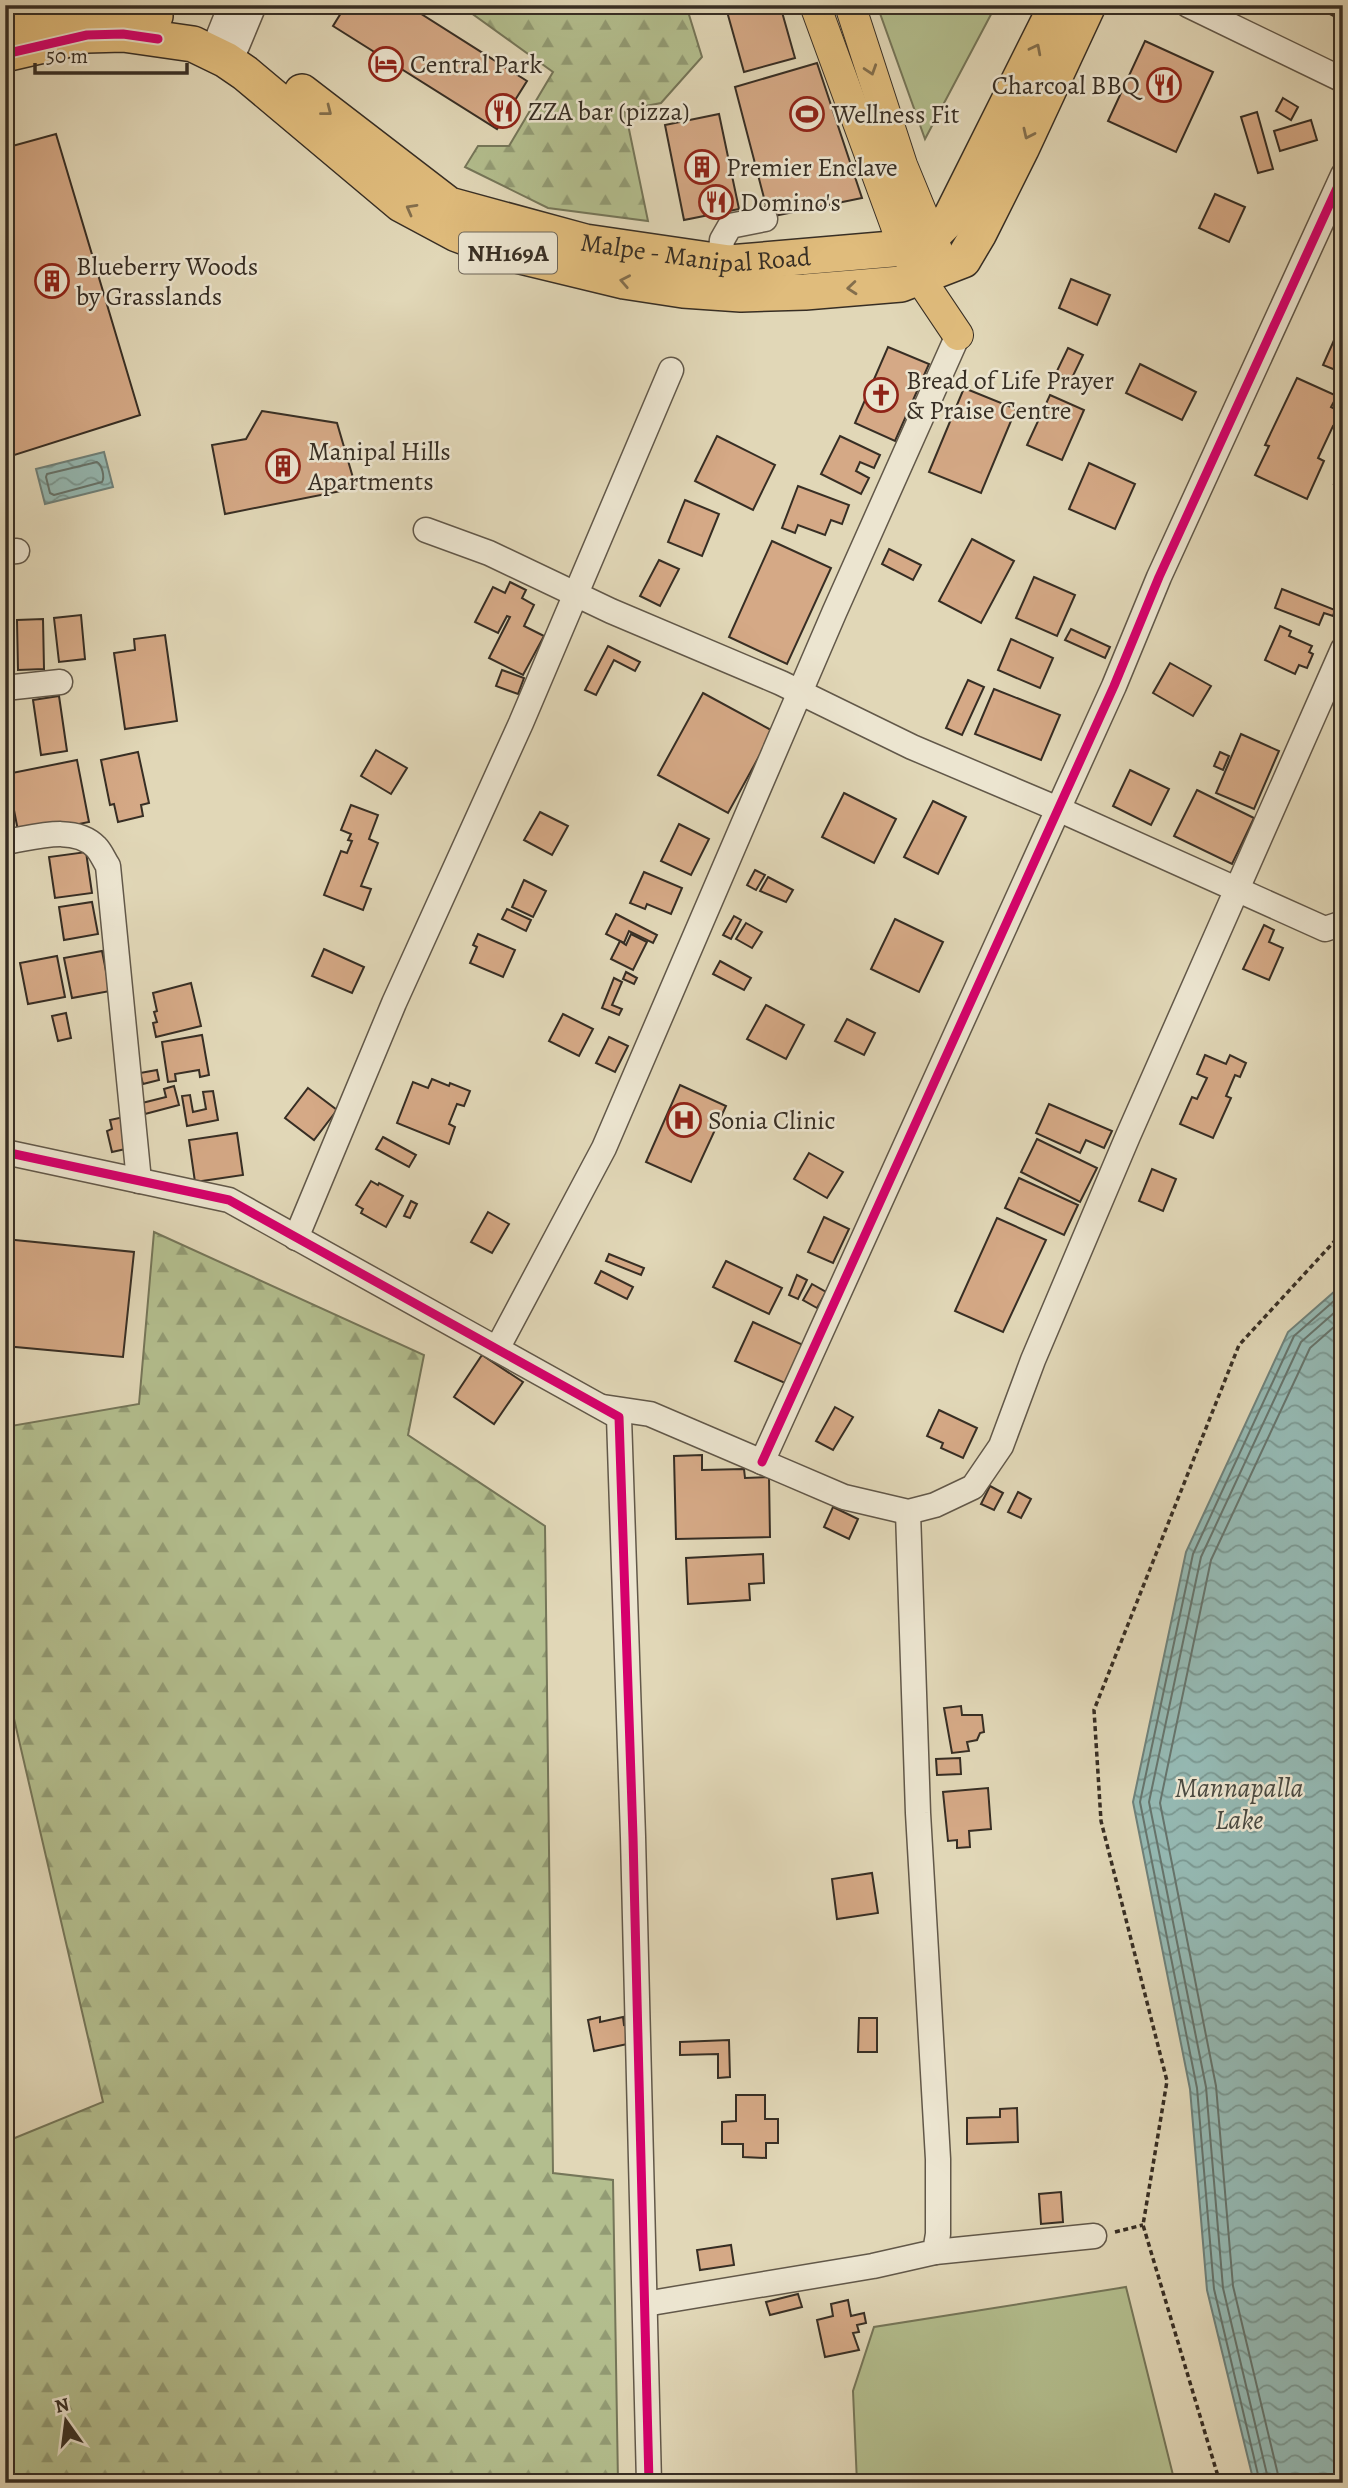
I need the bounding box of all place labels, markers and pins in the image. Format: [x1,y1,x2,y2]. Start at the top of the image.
hotel icon: Central Park [367,45,405,83]
place label: Central Park [410,47,542,82]
restaurant icon: Charcoal BBQ [1145,66,1183,104]
place label: Charcoal BBQ [992,68,1143,103]
restaurant icon: ZZA bar (pizza) [484,92,522,130]
place label: ZZA bar (pizza) [528,94,690,129]
sports icon: Wellness Fit [788,95,826,133]
place label: Wellness Fit [831,97,960,132]
building icon: Premier Enclave [683,148,721,186]
place label: Premier Enclave [726,150,898,185]
restaurant icon: Domino's [697,183,735,221]
place label: Domino's [740,185,841,220]
place label: Blueberry Woods by Grasslands [76,249,258,314]
building icon: Blueberry Woods by Grasslands [33,262,71,300]
place label: Bread of Life Prayer & Praise Centre [906,363,1114,428]
church icon: Bread of Life Prayer & Praise Centre [862,376,900,414]
place label: Manipal Hills Apartments [307,434,451,499]
building icon: Manipal Hills Apartments [264,447,302,485]
hospital icon: Sonia Clinic [665,1101,703,1139]
place label: Sonia Clinic [708,1103,836,1138]

